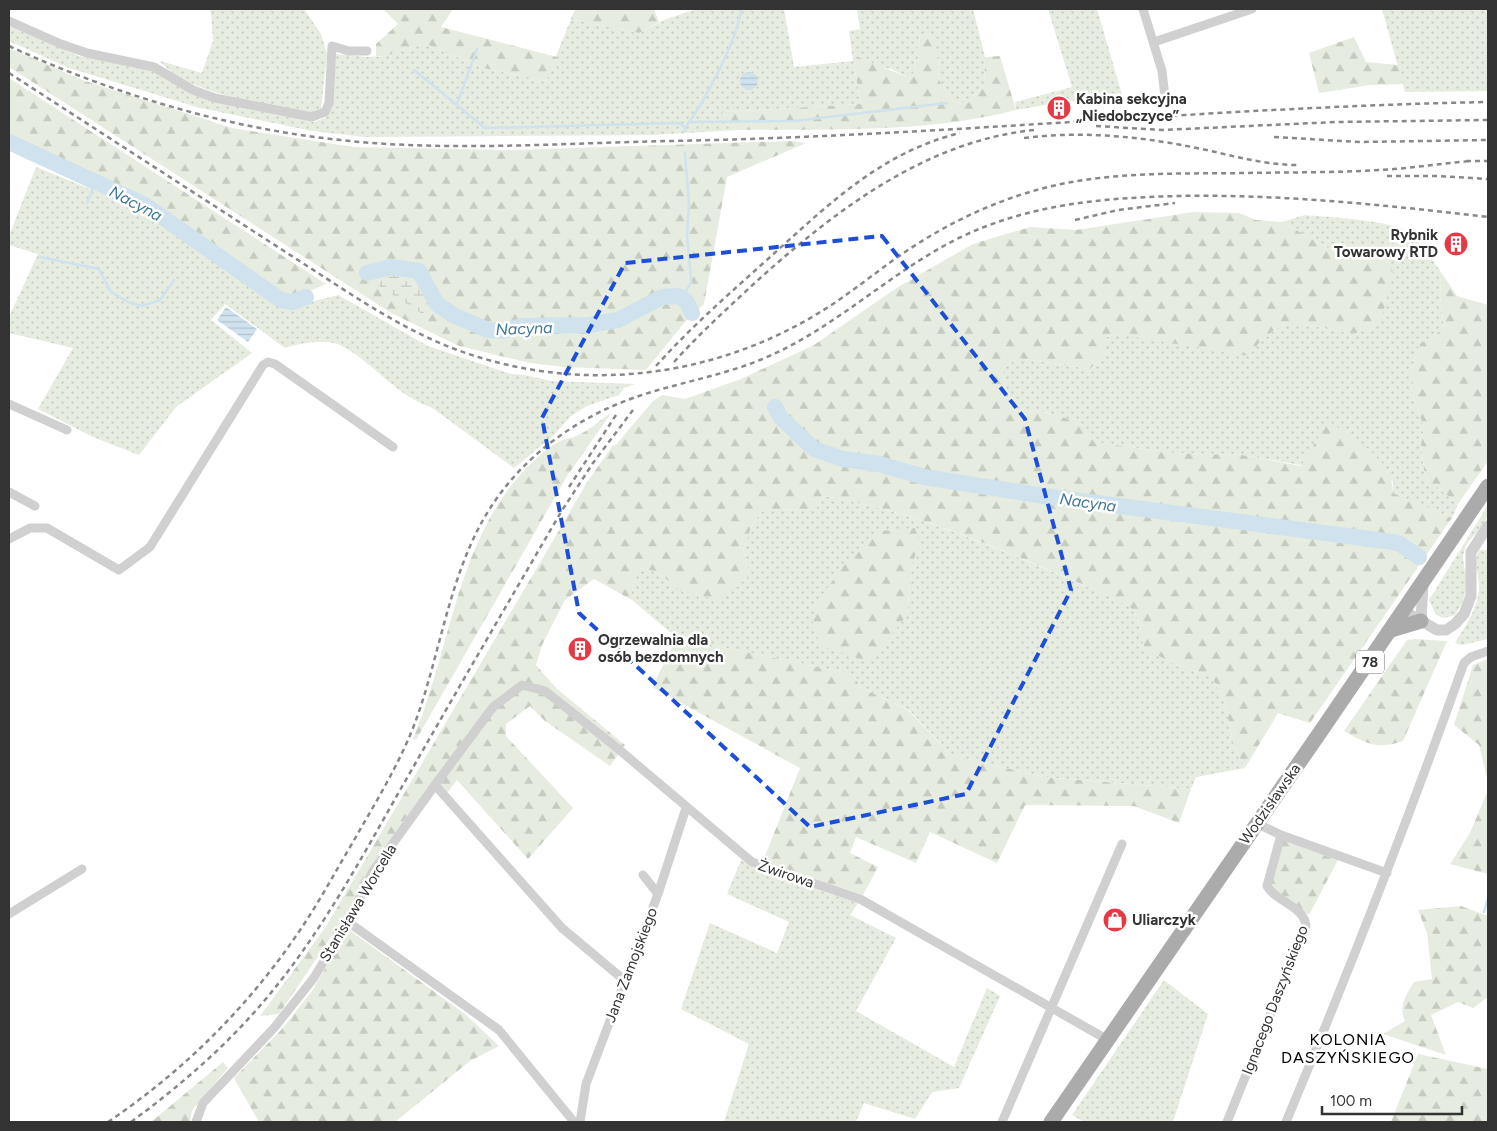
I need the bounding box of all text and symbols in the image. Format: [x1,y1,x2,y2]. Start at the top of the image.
place label: Kabina sekcyjna „Niedobczyce” [1076,90,1187,125]
building icon: Kabina sekcyjna „Niedobczyce” [1046,95,1072,121]
water label: Nacyna [106,182,165,225]
place label: Rybnik Towarowy RTD [1334,226,1438,261]
building icon: Rybnik Towarowy RTD [1443,231,1469,257]
water label: Nacyna [495,318,553,339]
water label: Nacyna [1058,489,1117,516]
place label: Ogrzewalnia dla osób bezdomnych [598,631,724,666]
building icon: Ogrzewalnia dla osób bezdomnych [567,636,593,662]
road number: 78 [1356,650,1384,674]
street label: Wodzisławska [1236,760,1304,848]
street label: Stanisława Worcella [316,841,400,965]
street label: Żwirowa [756,856,816,892]
street label: Jana Zamojskiego [601,905,661,1025]
shop icon: Uliarczyk [1102,907,1128,933]
place label: Uliarczyk [1132,911,1196,929]
street label: Ignacego Daszyńskiego [1238,923,1312,1077]
district label: KOLONIA DASZYŃSKIEGO [1281,1030,1415,1067]
scale bar [1322,1084,1462,1116]
text: 100 m [1330,1092,1372,1110]

